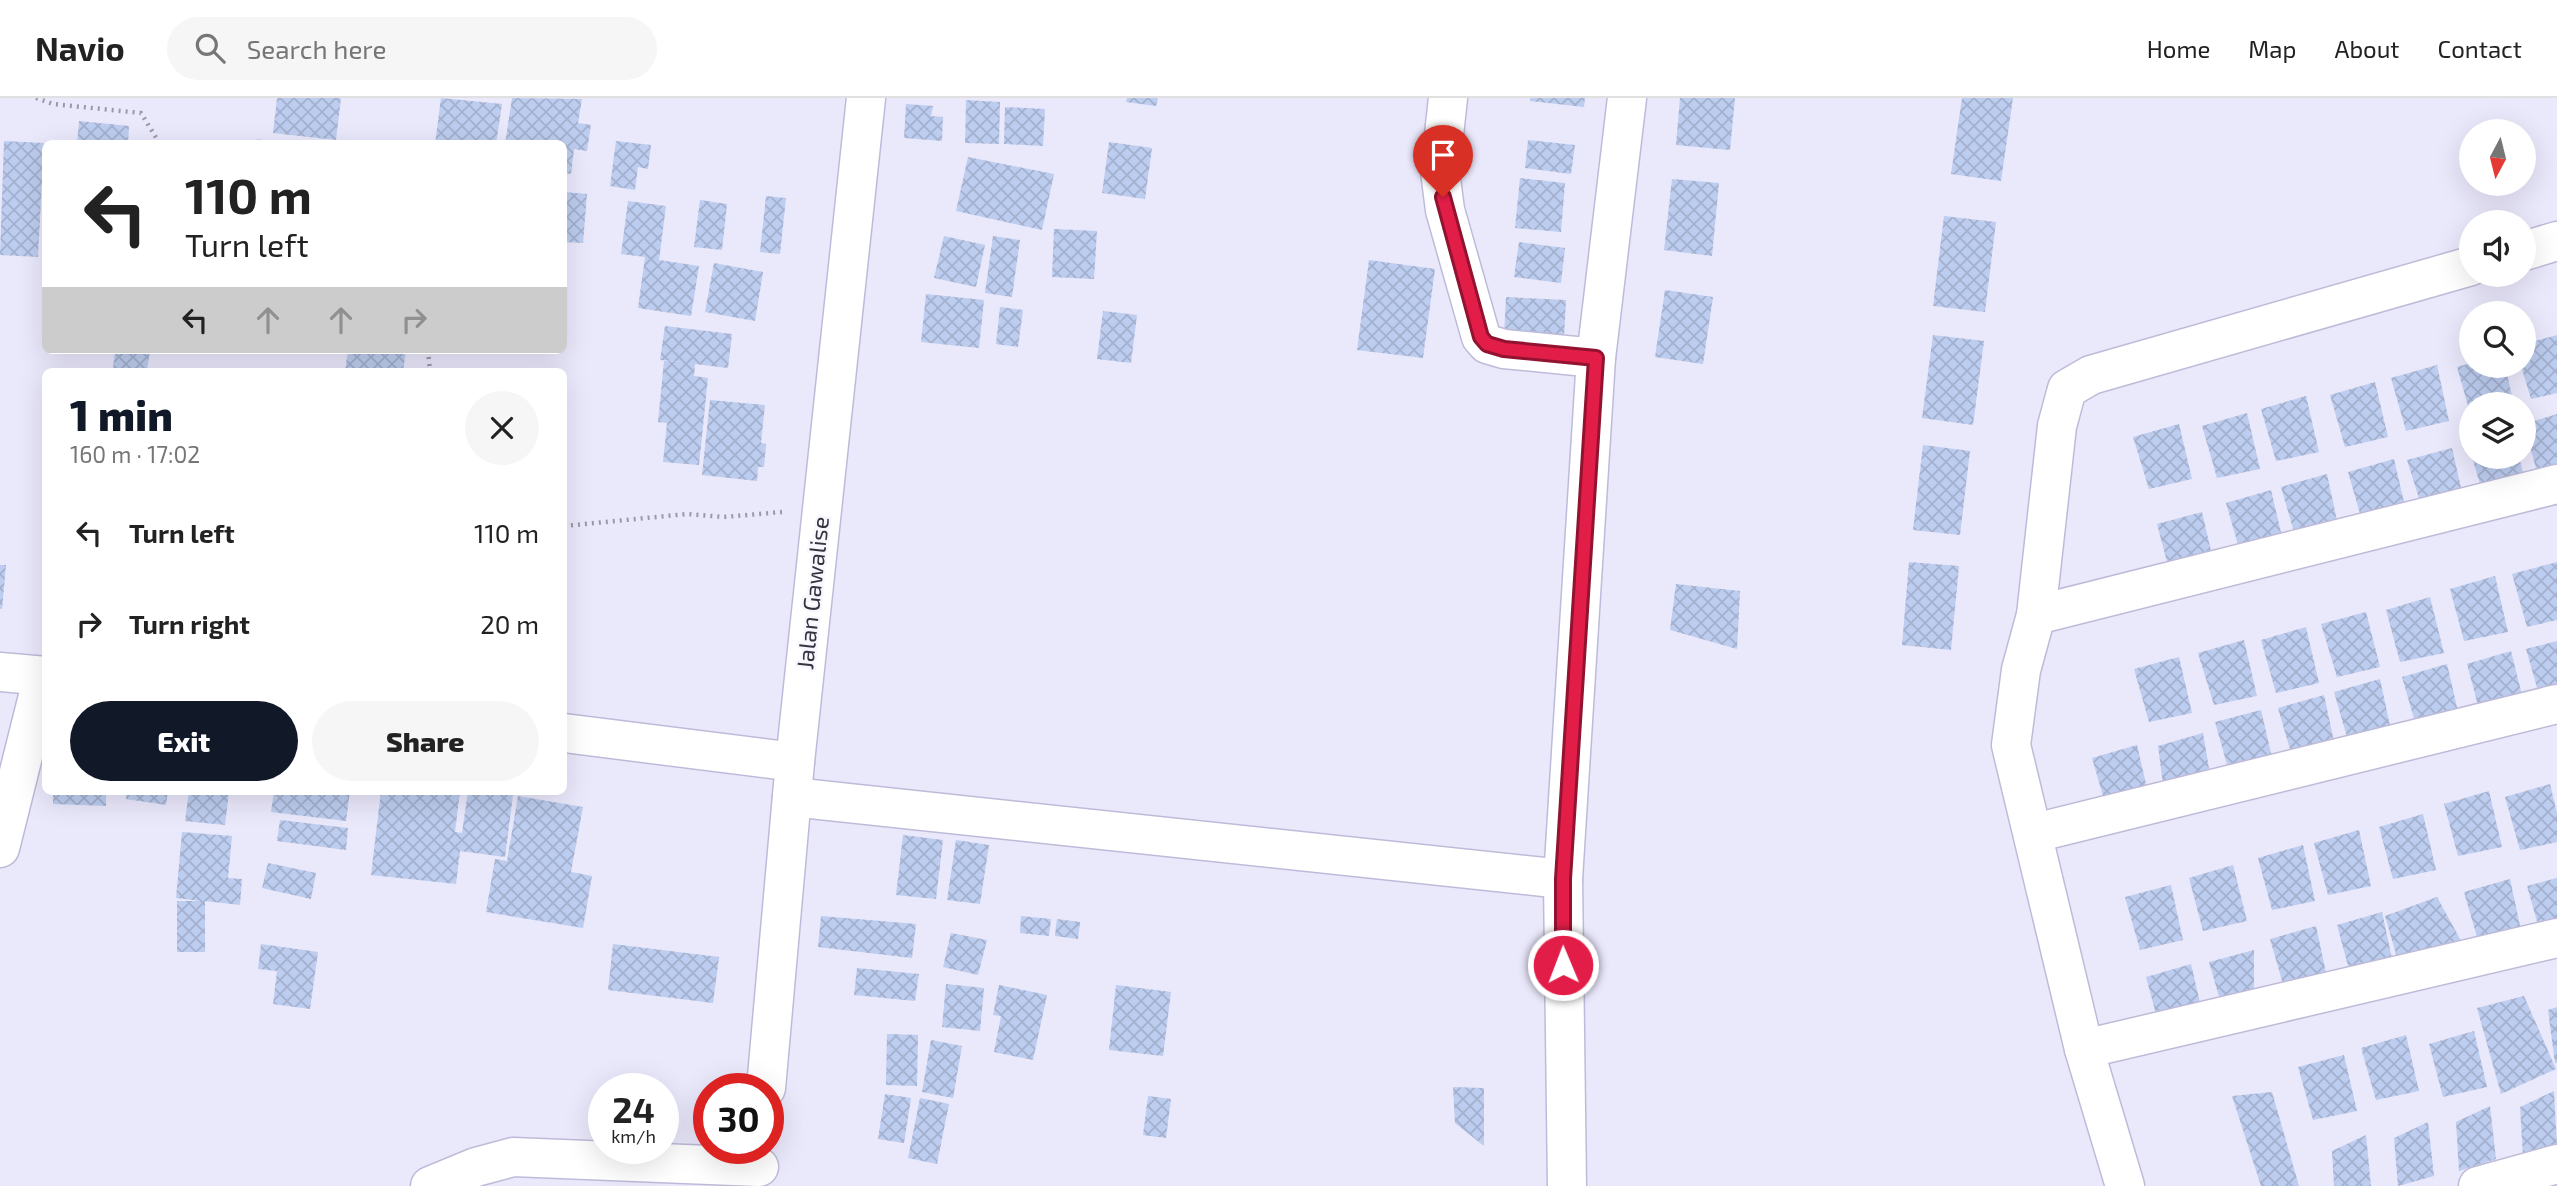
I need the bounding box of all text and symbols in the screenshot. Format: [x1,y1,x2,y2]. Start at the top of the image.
search box [167,17,657,80]
text: Navio [35,28,125,68]
icon: search [191,29,229,67]
text: Search here [247,33,386,64]
text: Home [2147,34,2210,63]
text: Map [2248,34,2296,63]
text: About [2334,34,2400,63]
text: Contact [2438,34,2522,63]
north arrow [2459,119,2536,196]
map controls [2459,119,2536,469]
pin [1413,125,1473,197]
icon: arrive [1424,136,1462,174]
text: 110 m [185,165,312,224]
icon: left [70,168,161,259]
button: sound [2459,210,2536,287]
text: Turn left [185,225,309,263]
icon: left [176,301,214,339]
icon: ahead [249,301,287,339]
icon: ahead [322,301,360,339]
icon: right [395,301,433,339]
button: search [2459,301,2536,378]
text: 1 min [70,389,173,439]
button: close [465,391,539,465]
button: layers [2459,392,2536,469]
text: 160 m · 17:02 [70,440,200,468]
icon: left [70,514,108,552]
street label: Jalan Gawalise [790,515,834,671]
text: Turn left [129,517,235,548]
text: 110 m [474,517,539,548]
icon: right [70,605,108,643]
text: Turn right [129,608,250,639]
text: 20 m [480,608,539,639]
button: Exit [70,701,298,781]
button: Share [312,701,539,781]
position arrow [1526,928,1600,1002]
speed limit sign: 30 [693,1073,784,1164]
text: 24 [612,1088,655,1130]
text: km/h [611,1125,656,1147]

